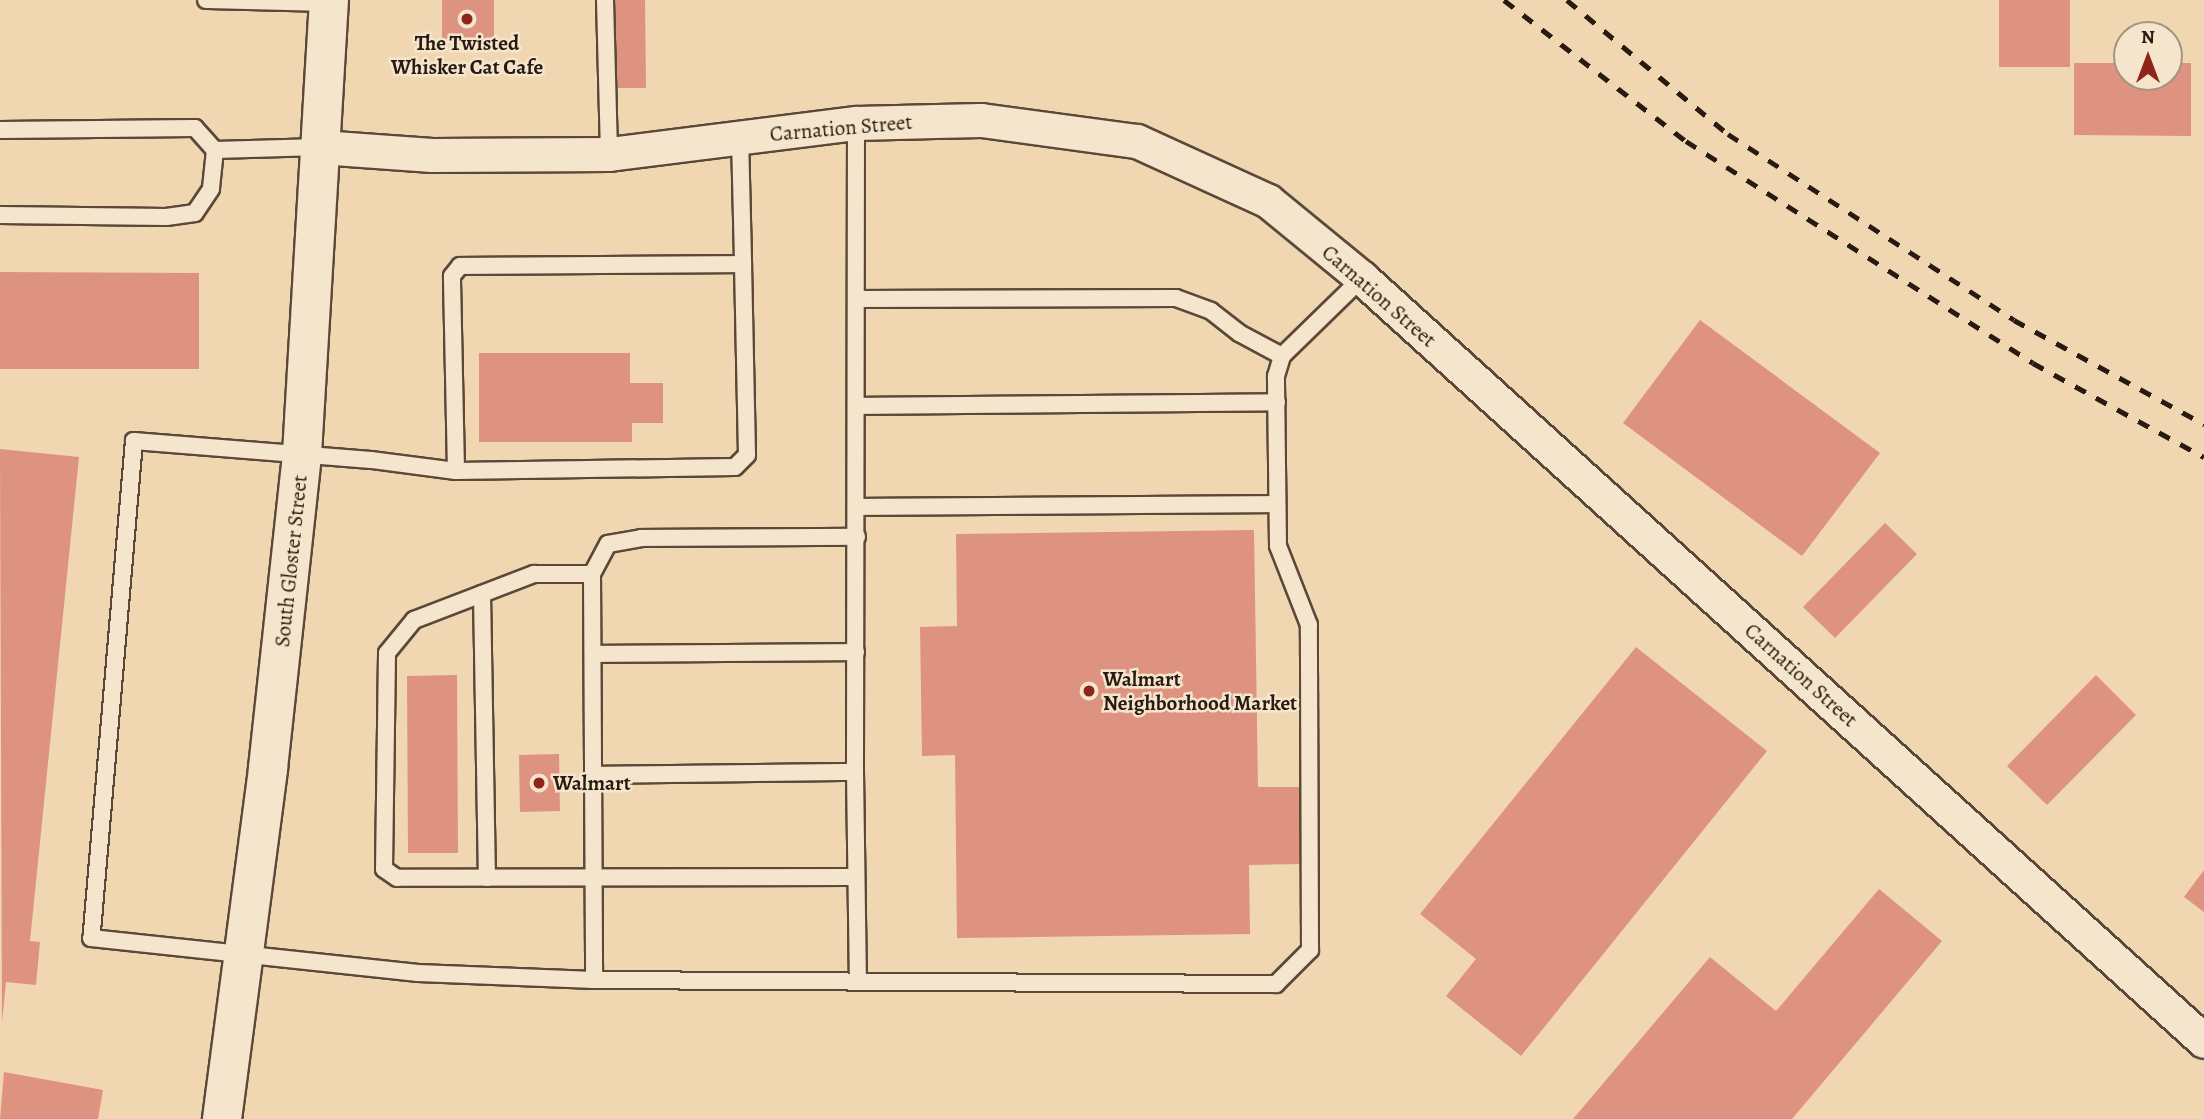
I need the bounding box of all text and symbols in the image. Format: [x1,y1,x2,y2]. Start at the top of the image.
marker: The Twisted Whisker Cat Cafe [459,11,475,27]
north arrow [2113,21,2183,91]
text: N [2141,24,2155,50]
place label: The Twisted Whisker Cat Cafe [391,30,543,80]
street label: Carnation Street [769,109,913,147]
street label: Carnation Street [1317,240,1441,352]
street label: South Gloster Street [269,474,313,648]
street label: Carnation Street [1739,618,1863,732]
place label: Walmart Neighborhood Market [1103,666,1297,716]
marker: Walmart Neighborhood Market [1081,683,1097,699]
place label: Walmart [553,770,631,796]
marker: Walmart [531,775,547,791]

